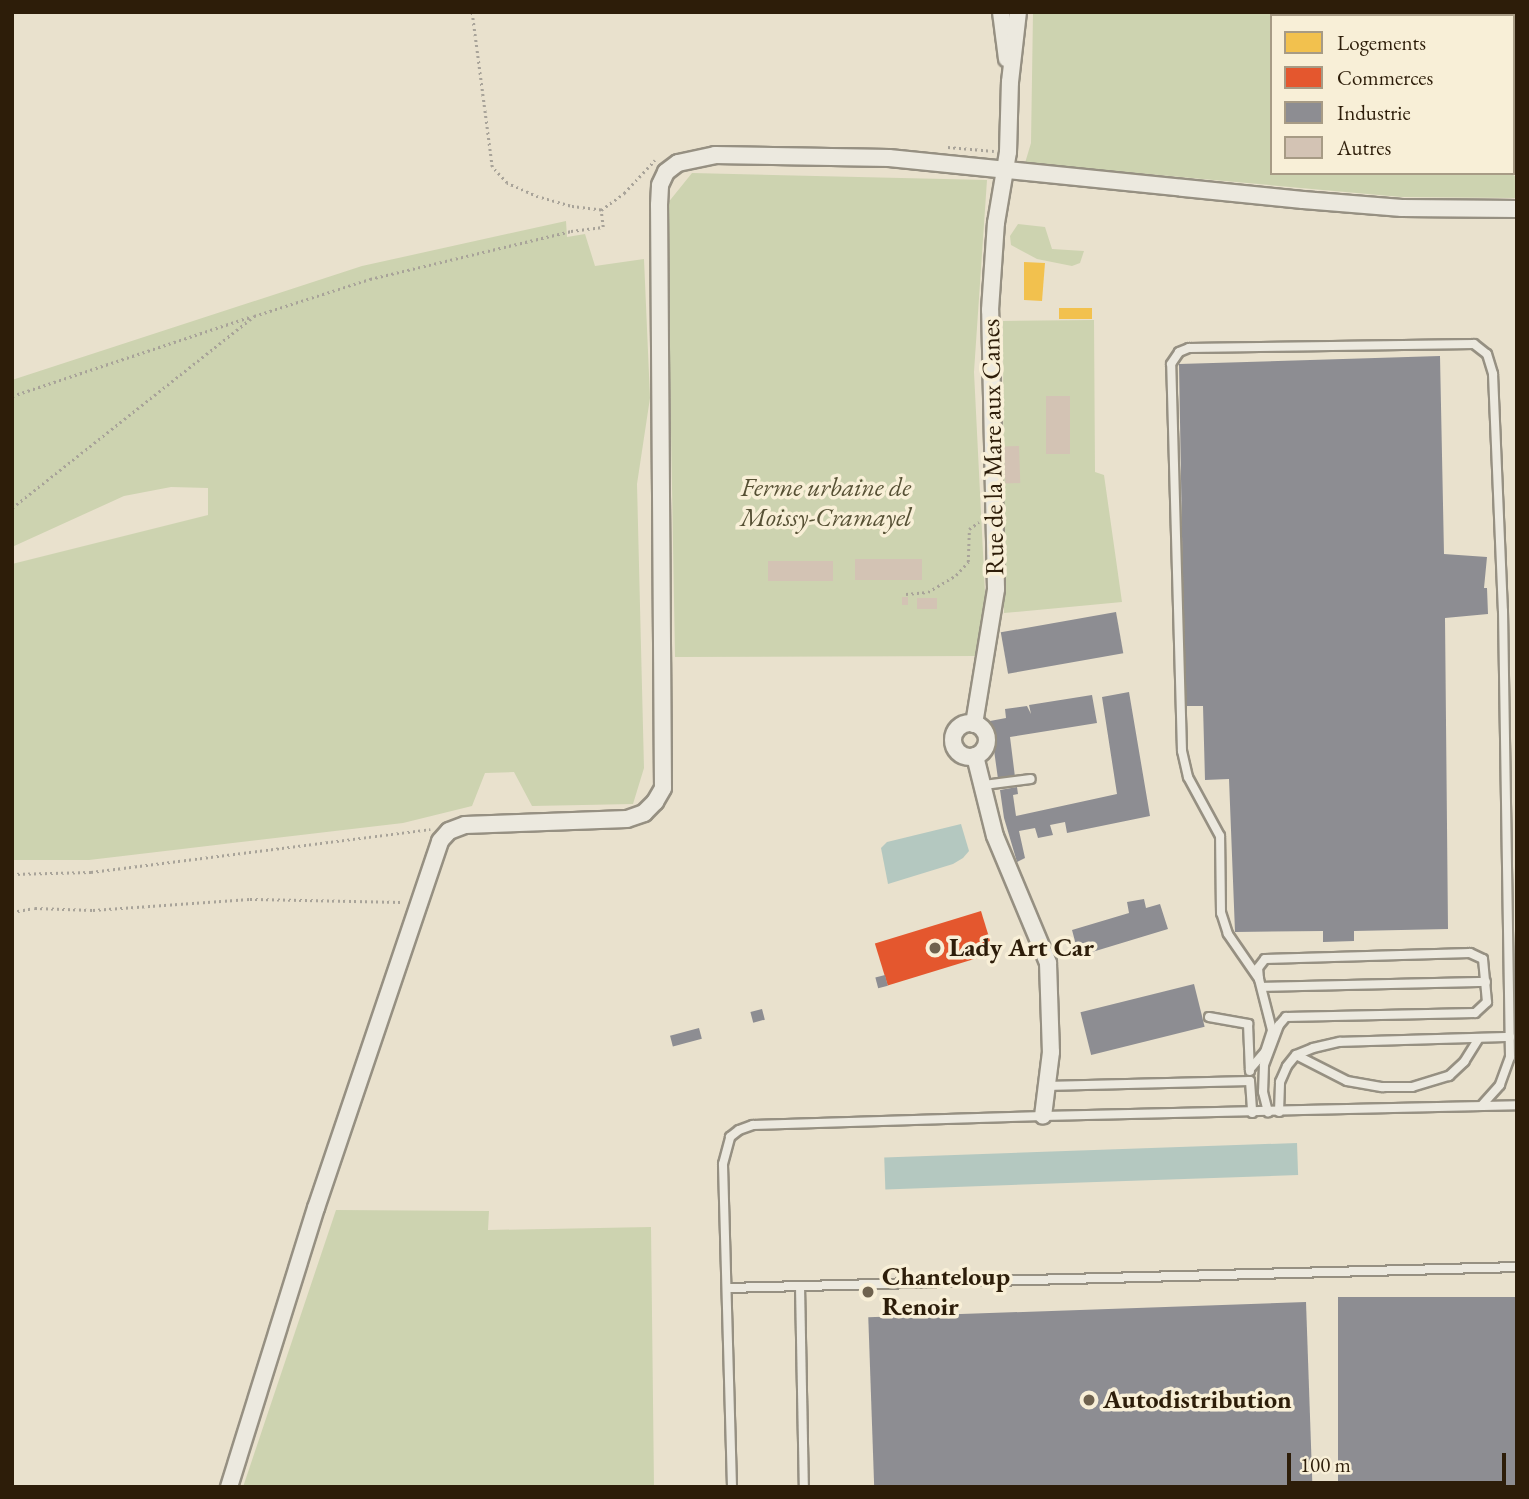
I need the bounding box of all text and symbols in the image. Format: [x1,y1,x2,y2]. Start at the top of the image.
legend [1270,14,1515,175]
text: Logements [1337,29,1426,56]
text: Commerces [1337,64,1433,91]
text: Industrie [1337,99,1411,126]
text: Autres [1337,134,1391,161]
street label: Rue de la Mare aux Canes [975,318,1011,576]
park label: Ferme urbaine de Moissy-Cramayel [740,472,912,534]
place label: Lady Art Car [949,932,1094,964]
marker: Lady Art Car [927,940,943,956]
place label: Chanteloup Renoir [882,1261,1010,1322]
marker: Chanteloup Renoir [860,1284,876,1300]
place label: Autodistribution [1103,1384,1292,1416]
marker: Autodistribution [1081,1392,1097,1408]
scale bar [1291,1440,1510,1484]
text: 100 m [1300,1451,1351,1478]

